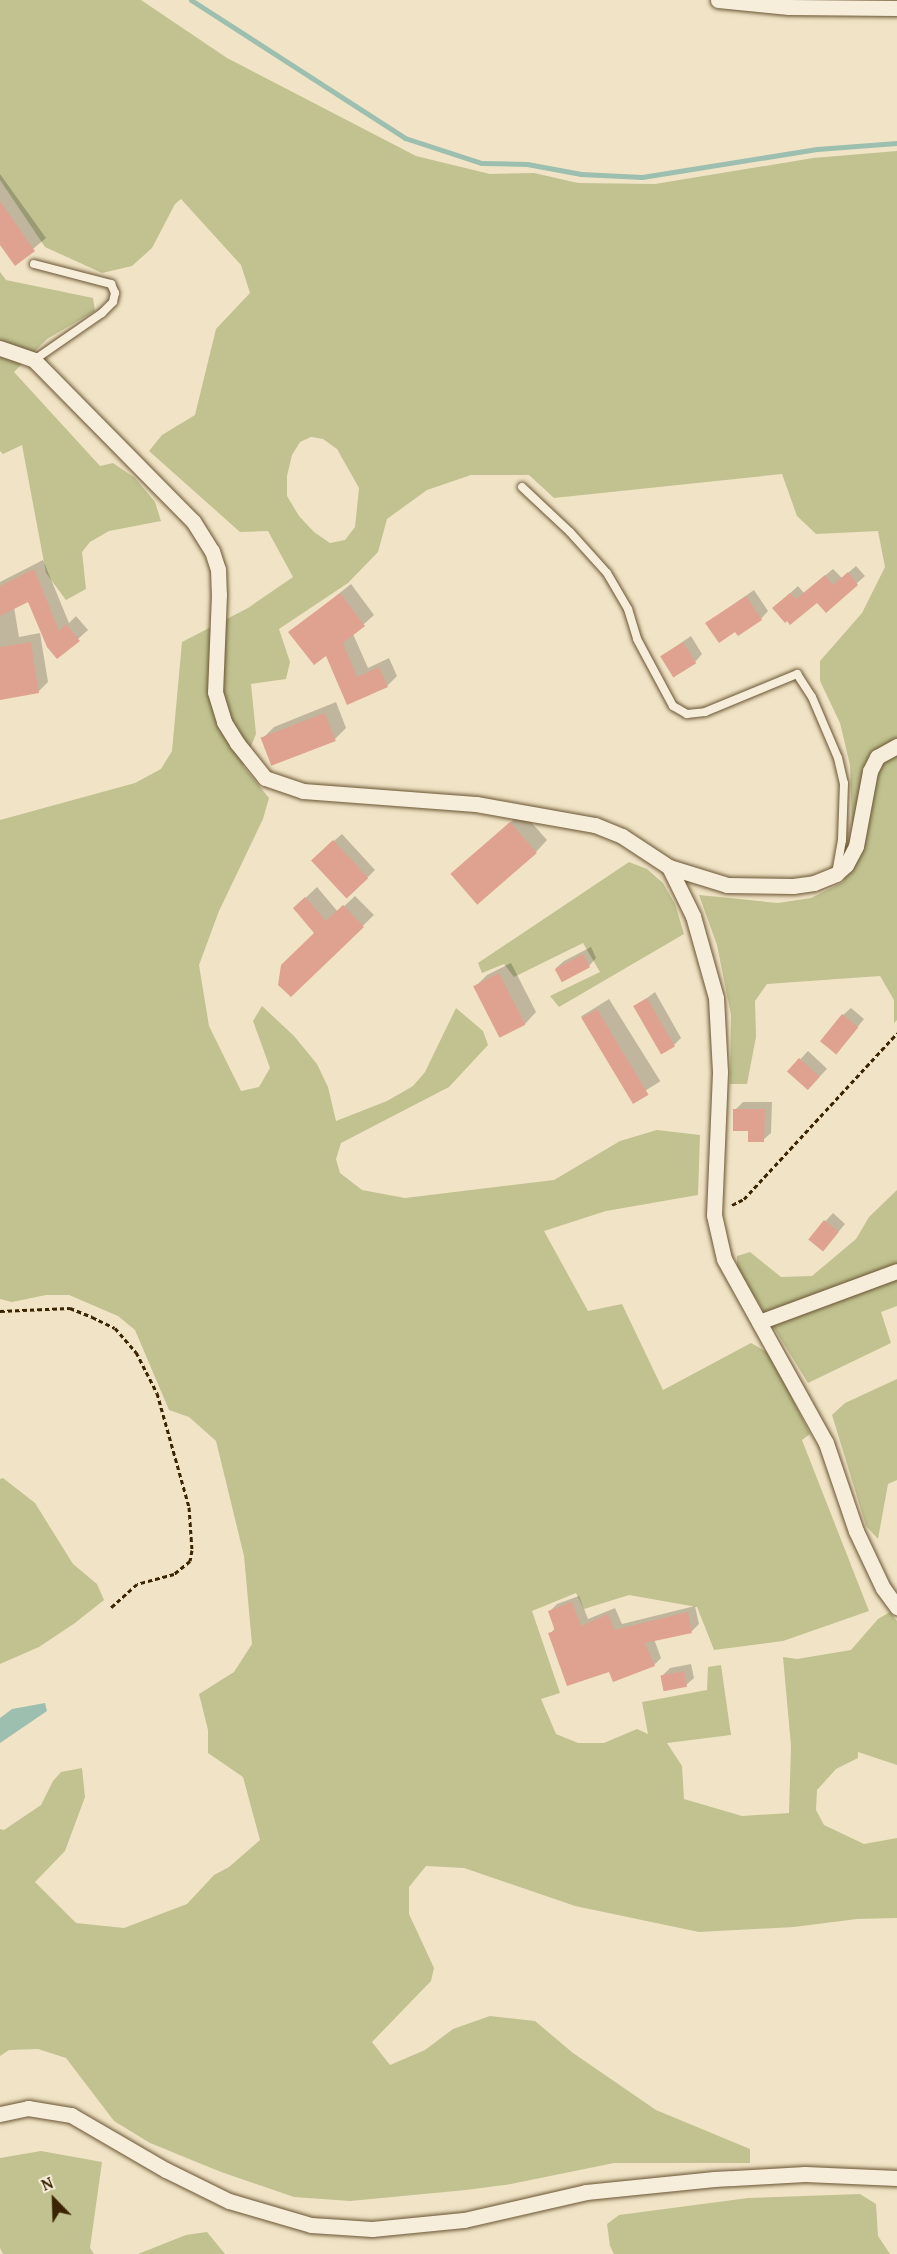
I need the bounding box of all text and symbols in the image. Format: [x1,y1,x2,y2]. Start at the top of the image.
north arrow [24,2170,84,2230]
text: N [37,2170,57,2197]

